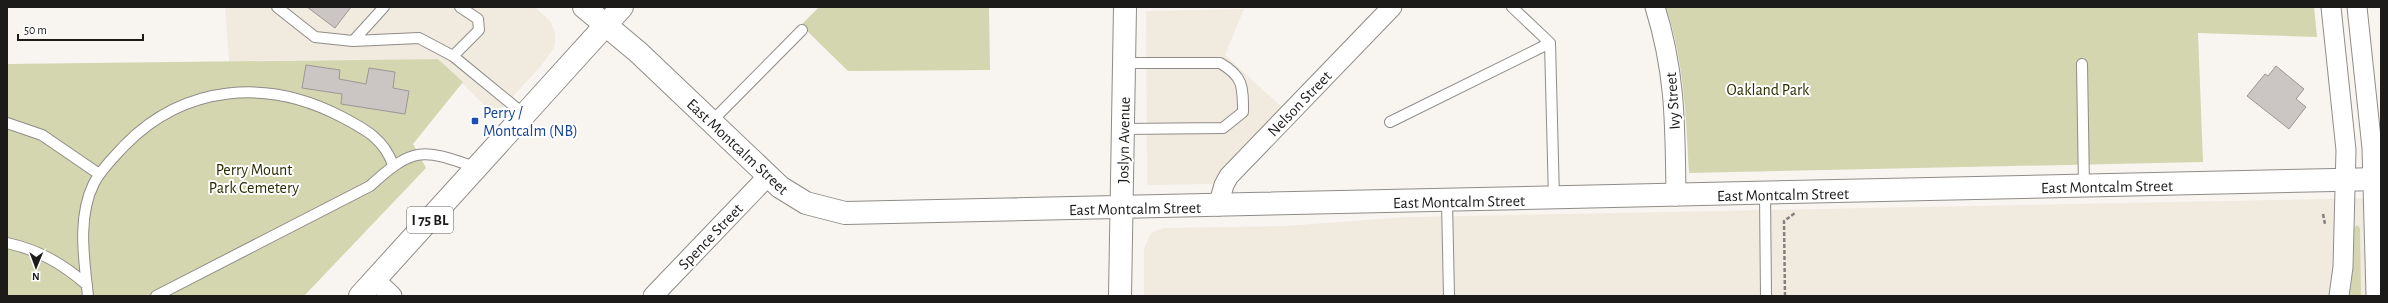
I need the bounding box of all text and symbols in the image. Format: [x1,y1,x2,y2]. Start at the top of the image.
scale bar [18,16,143,42]
text: 50 m [24,24,47,36]
street label: Nelson Street [1265,68,1335,140]
street label: Ivy Street [1663,72,1684,130]
park label: Oakland Park [1727,82,1810,98]
street label: East Montcalm Street [684,96,791,198]
street label: Joslyn Avenue [1115,97,1134,184]
place label: Perry / Montcalm (NB) [483,105,578,139]
marker: Perry / Montcalm (NB) [470,116,480,126]
park label: Perry Mount Park Cemetery [209,162,299,197]
street label: East Montcalm Street [2041,178,2173,196]
street label: East Montcalm Street [1717,186,1849,204]
street label: East Montcalm Street [1393,193,1525,211]
street label: East Montcalm Street [1069,200,1201,218]
street label: Spence Street [675,201,746,273]
road number: I 75 BL [407,207,453,233]
north arrow [16,247,56,287]
text: N [32,271,40,282]

